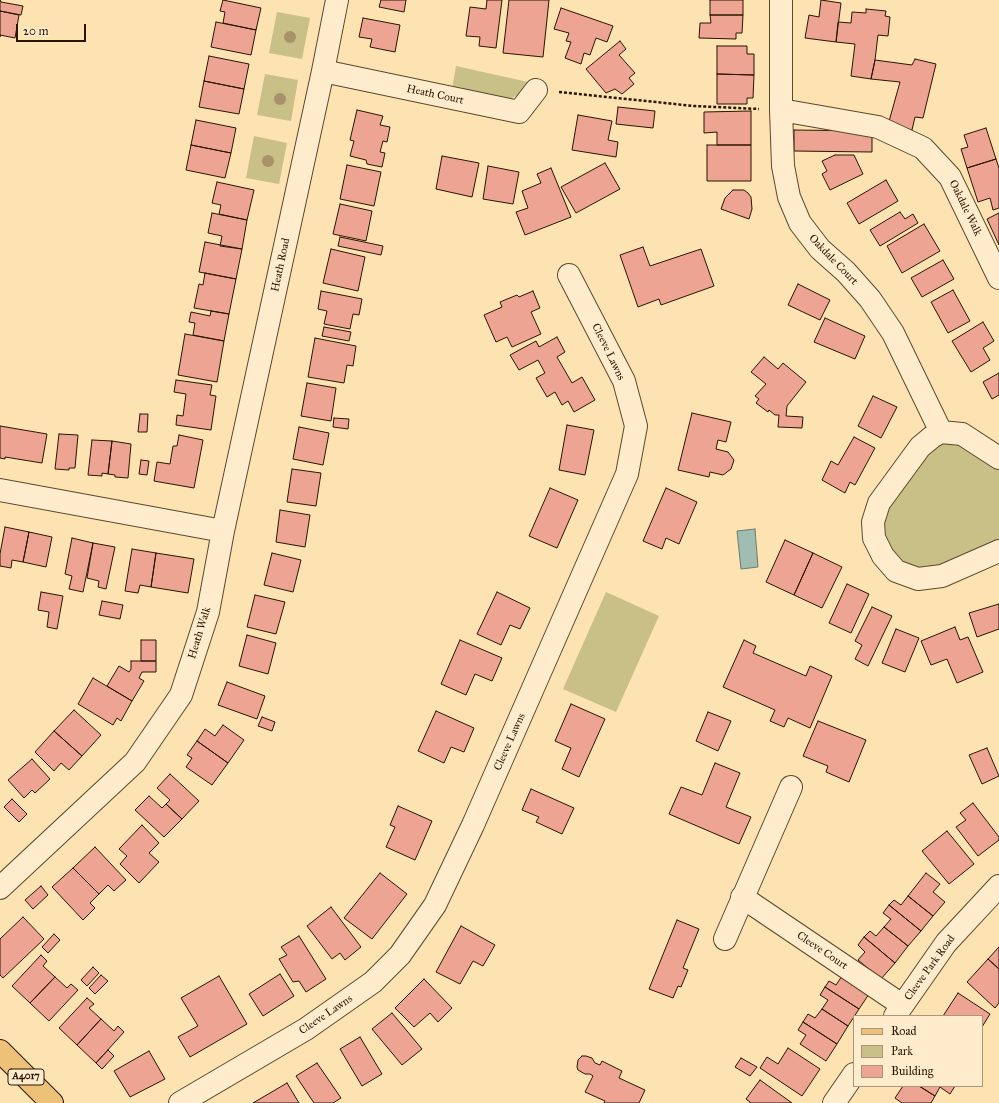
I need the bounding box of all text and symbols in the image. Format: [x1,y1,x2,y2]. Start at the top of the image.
scale bar [18,16,88,42]
text: 20 m [23,24,49,38]
street label: Heath Court [405,83,465,107]
street label: Oakdale Walk [946,178,984,238]
street label: Oakdale Court [806,232,860,288]
street label: Heath Road [269,237,293,293]
street label: Cleeve Lawns [589,321,627,383]
street label: Heath Walk [186,605,214,661]
street label: Cleeve Lawns [491,711,529,773]
street label: Cleeve Court [794,929,850,973]
street label: Cleeve Park Road [902,933,958,1003]
street label: Cleeve Lawns [297,992,355,1038]
legend [853,1015,983,1087]
text: Road [891,1024,917,1038]
text: Park [891,1044,913,1058]
text: Building [891,1064,933,1078]
road number: A4017 [8,1069,44,1085]

